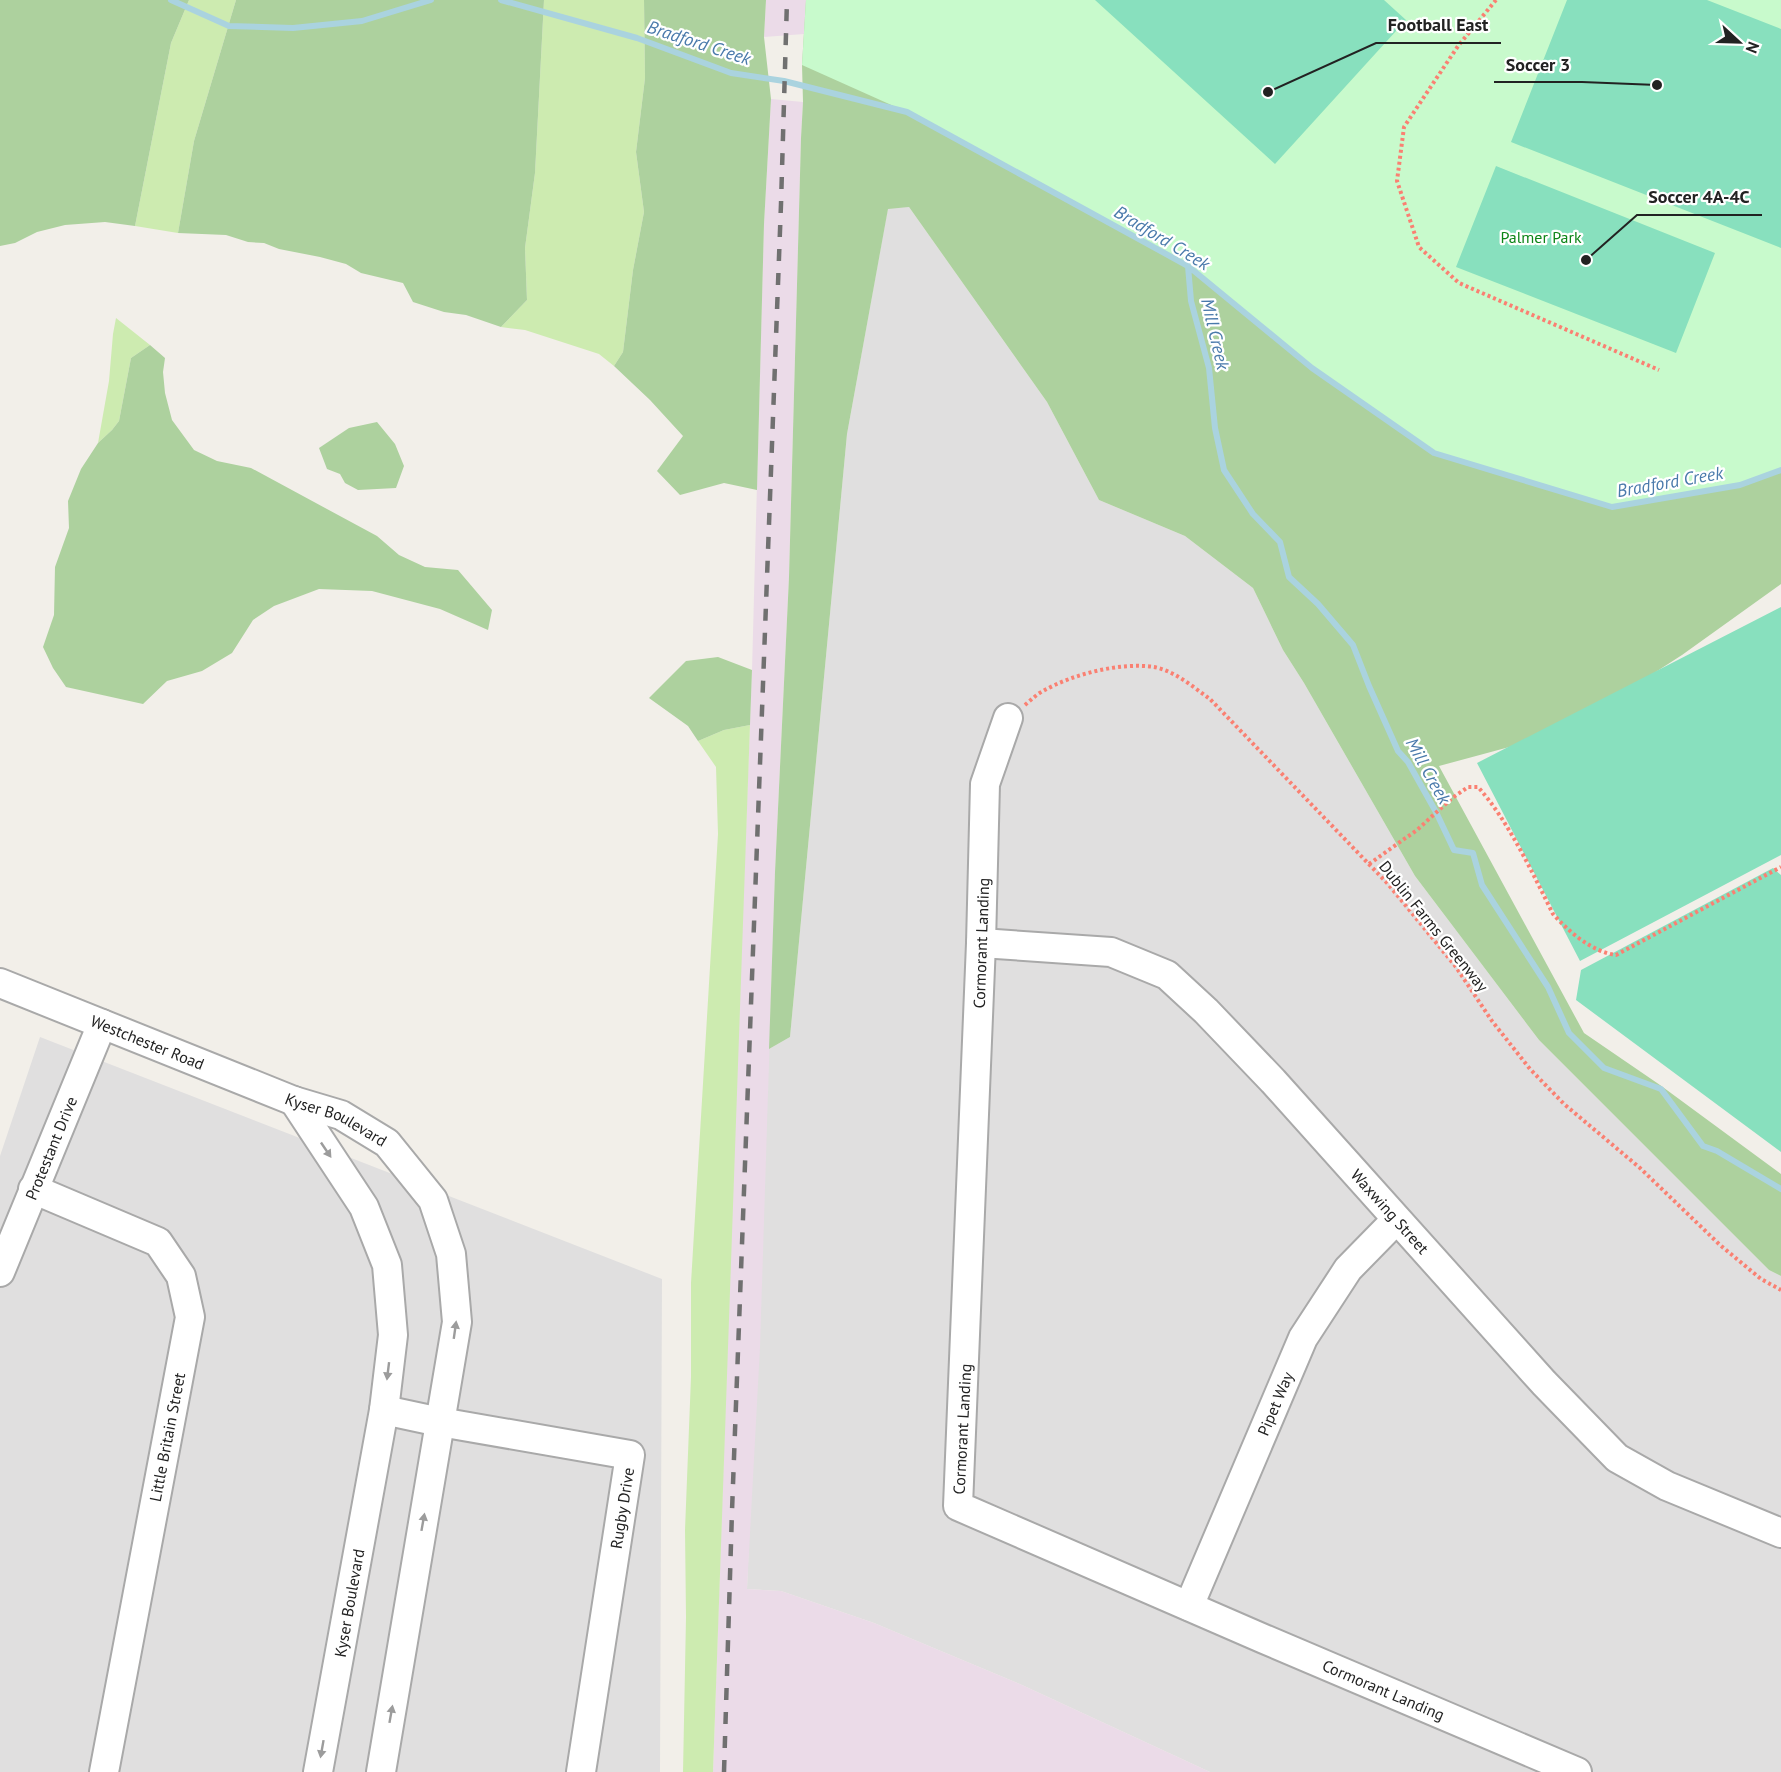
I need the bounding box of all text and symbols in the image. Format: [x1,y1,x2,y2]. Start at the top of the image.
callout: Football East [1376,7,1501,43]
north arrow [1709,12,1769,72]
text: Football East [1388,13,1489,36]
water label: Bradford Creek [644,15,755,70]
text: N [1742,39,1764,56]
callout: Soccer 3 [1494,46,1582,82]
text: Soccer 3 [1506,53,1570,76]
callout: Soccer 4A-4C [1637,179,1762,215]
text: Soccer 4A-4C [1648,185,1750,208]
water label: Bradford Creek [1110,200,1215,276]
park label: Palmer Park [1500,227,1582,247]
water label: Mill Creek [1196,296,1235,373]
water label: Bradford Creek [1615,461,1726,502]
water label: Mill Creek [1401,733,1457,809]
street label: Dublin Farms Greenway [1375,857,1493,996]
street label: Cormorant Landing [969,877,993,1009]
street label: Westchester Road [88,1010,207,1074]
street label: Kyser Boulevard [282,1088,391,1151]
street label: Protestant Drive [21,1093,81,1203]
one-way arrow [321,1142,332,1158]
street label: Waxwing Street [1347,1165,1434,1258]
one-way arrow [451,1320,460,1339]
one-way arrow [384,1362,393,1381]
street label: Cormorant Landing [949,1363,975,1495]
street label: Pipet Way [1253,1368,1298,1439]
street label: Little Britain Street [145,1370,189,1503]
street label: Rugby Drive [606,1466,638,1550]
one-way arrow [419,1512,428,1531]
street label: Kyser Boulevard [330,1547,368,1659]
street label: Cormorant Landing [1319,1655,1448,1725]
one-way arrow [386,1705,395,1724]
one-way arrow [317,1740,326,1759]

